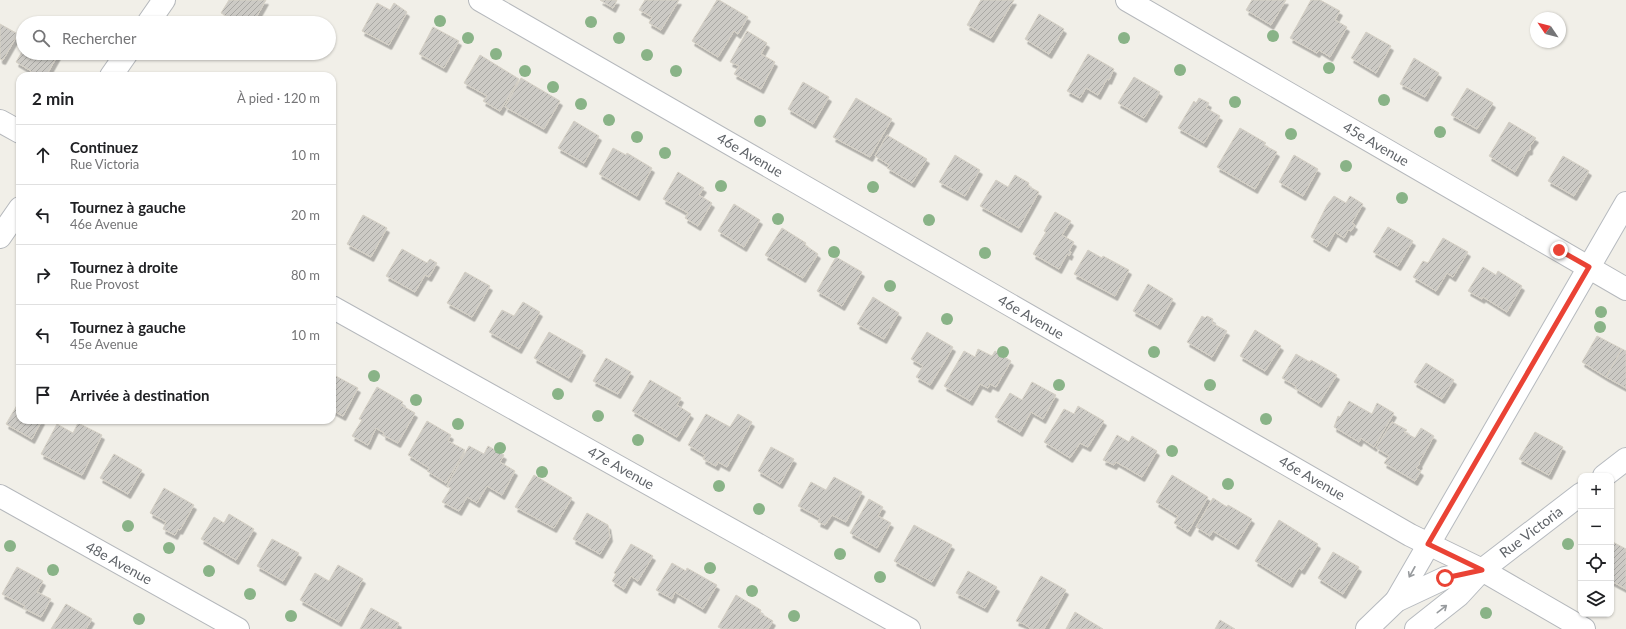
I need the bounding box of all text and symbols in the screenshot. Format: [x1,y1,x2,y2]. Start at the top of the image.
north arrow [1530,12,1566,48]
search box [16,16,336,60]
icon: search [30,27,52,49]
text: Rechercher [62,29,136,47]
text: 2 min [32,88,74,109]
text: À pied · 120 m [237,90,320,106]
street label: 45e Avenue [1340,118,1412,169]
street label: 46e Avenue [714,129,786,180]
text: Continuez [70,138,138,156]
icon: ahead [32,144,54,166]
text: 10 m [291,147,320,163]
text: Rue Victoria [70,156,139,172]
text: Tournez à gauche [70,198,186,216]
icon: left [32,204,54,226]
text: 20 m [291,207,320,223]
text: 46e Avenue [70,216,138,232]
route end [1550,241,1568,259]
text: Tournez à droite [70,258,178,276]
icon: right [32,264,54,286]
text: 80 m [291,267,320,283]
text: Rue Provost [70,276,139,292]
street label: 46e Avenue [995,291,1067,342]
text: Tournez à gauche [70,318,186,336]
icon: left [32,324,54,346]
text: 10 m [291,327,320,343]
text: 45e Avenue [70,336,138,352]
icon: arrive [32,384,54,406]
text: Arrivée à destination [70,386,209,404]
street label: 47e Avenue [585,442,657,493]
street label: 46e Avenue [1276,452,1348,503]
map controls [1578,473,1614,617]
button: + [1578,473,1614,509]
street label: Rue Victoria [1496,502,1566,561]
button: − [1578,509,1614,545]
street label: 48e Avenue [83,537,155,588]
button: locate [1578,545,1614,581]
one-way arrow [1408,566,1415,578]
route start [1436,569,1454,587]
button: layers [1578,581,1614,617]
one-way arrow [1436,605,1447,613]

